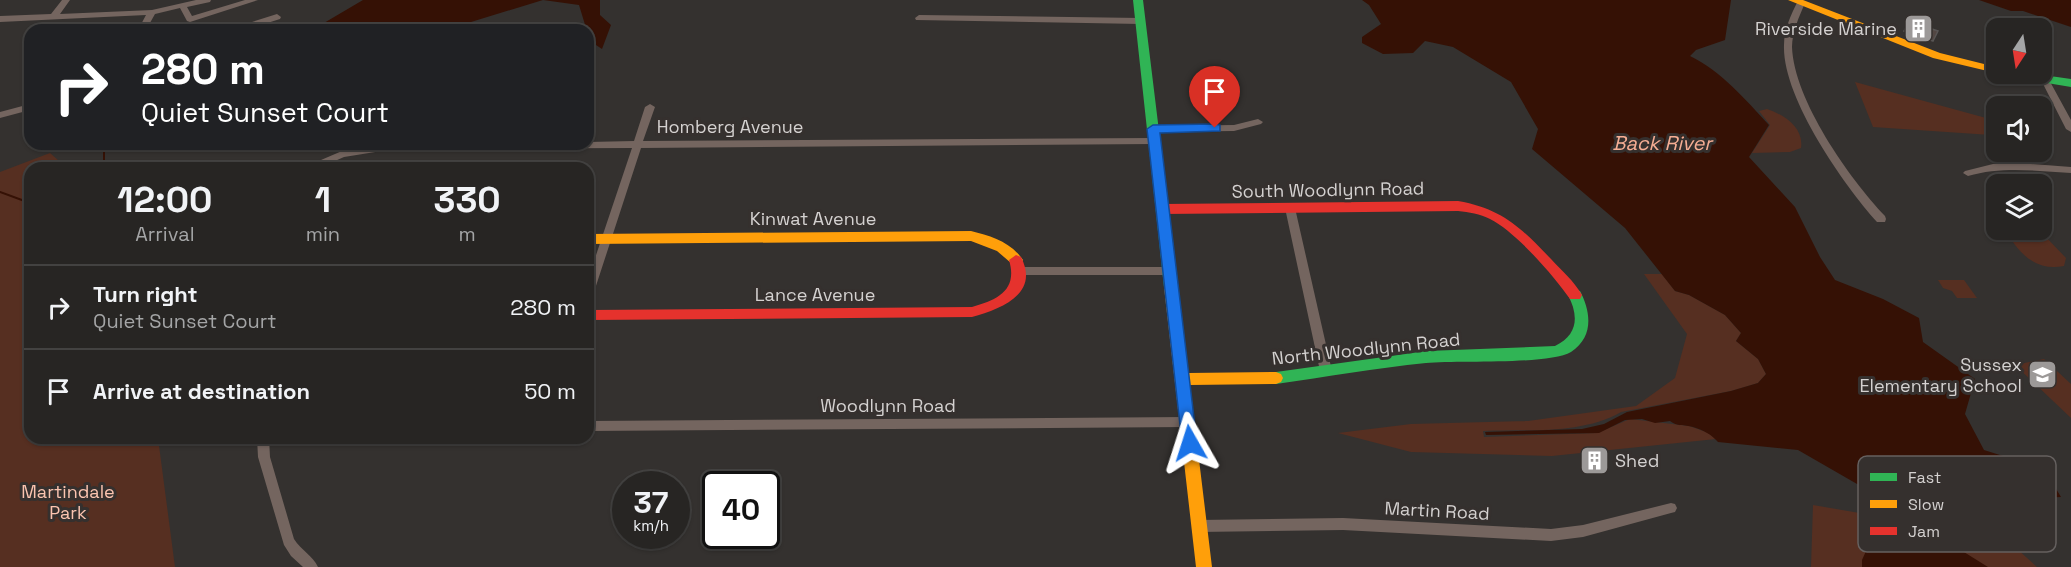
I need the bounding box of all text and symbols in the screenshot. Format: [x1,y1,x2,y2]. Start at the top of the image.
building icon: Riverside Marine [1902,13,1934,45]
place label: Riverside Marine [1755,17,1897,40]
north arrow [1986,18,2052,84]
map controls [1986,18,2052,240]
text: 280 m [141,43,265,96]
icon: right [42,48,120,126]
pin [1189,66,1240,128]
icon: arrive [1198,75,1231,108]
text: Quiet Sunset Court [141,95,389,130]
button: sound [1986,96,2052,162]
street label: Homberg Avenue [657,115,803,138]
water label: Back River [1612,130,1714,156]
button: layers [1986,174,2052,240]
street label: South Woodlynn Road [1231,176,1424,203]
text: 12:00 [117,177,212,223]
text: 1 [315,177,331,223]
text: 330 [434,177,501,223]
street label: Kinwat Avenue [750,207,876,230]
text: Arrival [135,221,195,247]
text: min [306,221,340,247]
text: m [458,221,476,247]
text: Turn right [93,280,198,308]
street label: Lance Avenue [755,283,875,306]
icon: right [42,291,75,324]
text: 280 m [510,293,576,321]
text: Quiet Sunset Court [93,308,277,334]
street label: North Woodlynn Road [1271,327,1461,370]
place label: Sussex Elementary School [1859,353,2022,397]
school or university icon: Sussex Elementary School [2027,359,2059,391]
icon: arrive [42,375,75,408]
text: Arrive at destination [93,377,310,405]
text: 50 m [524,377,576,405]
street label: Woodlynn Road [820,394,956,417]
position arrow [1158,411,1222,475]
building icon: Shed [1578,445,1610,477]
place label: Shed [1615,449,1659,472]
legend [1858,456,2056,552]
text: Fast [1908,467,1941,488]
speed limit sign: 40 [702,471,780,549]
park label: Martindale Park [21,480,115,524]
text: 37 [634,483,668,522]
text: Slow [1908,494,1944,515]
street label: Martin Road [1384,496,1490,525]
text: km/h [633,516,669,535]
text: Jam [1908,521,1940,542]

